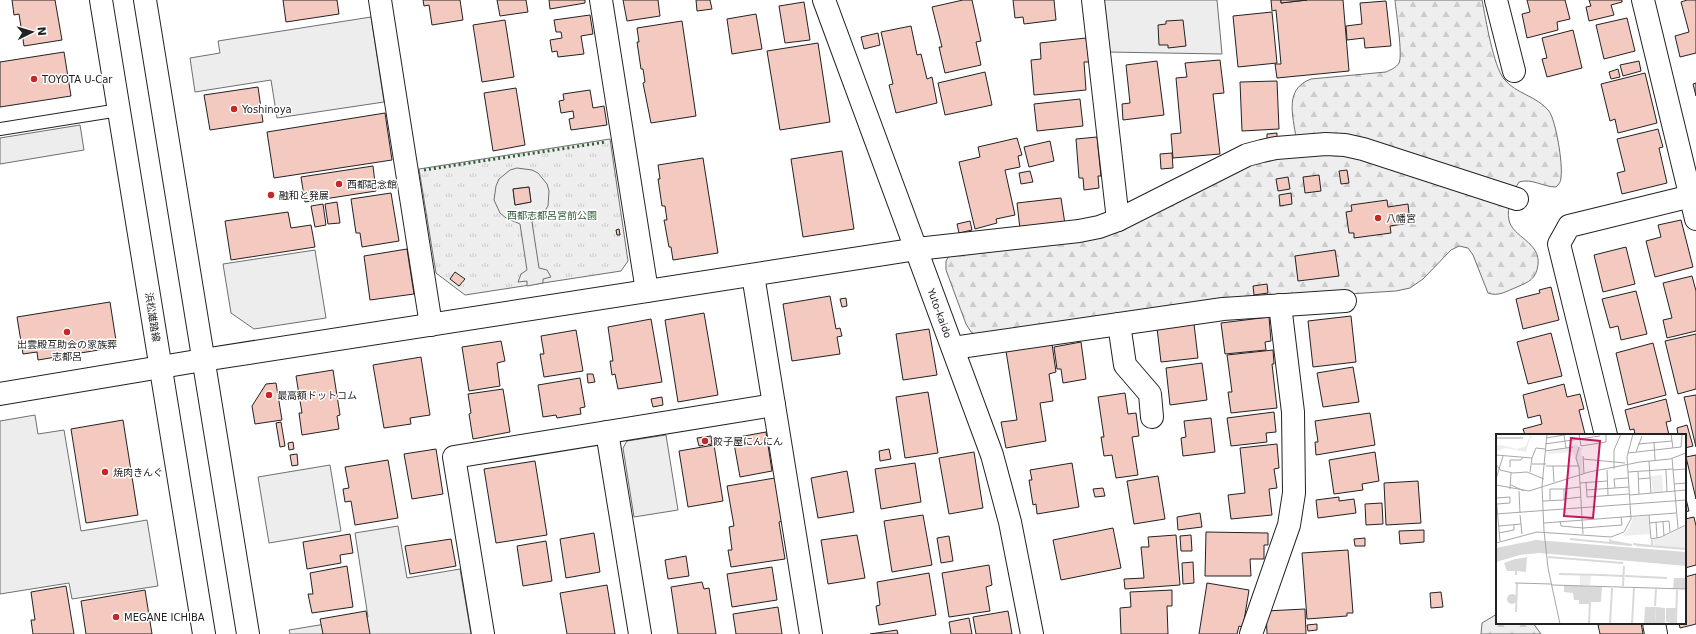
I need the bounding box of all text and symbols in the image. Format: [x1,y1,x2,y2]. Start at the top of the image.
north arrow [12,12,52,52]
text: N [35,26,48,36]
marker: TOYOTA U-Car [29,74,39,84]
place label: TOYOTA U-Car [41,74,113,85]
marker: Yoshinoya [229,104,239,114]
place label: Yoshinoya [241,104,292,115]
marker: 西都記念館 [334,179,344,189]
place label: 西都記念館 [347,179,397,190]
marker: 融和と発展 [266,190,276,200]
place label: 融和と発展 [279,190,329,201]
park label: 西都志都呂宮前公園 [507,210,597,221]
marker: 八幡宮 [1373,213,1383,223]
place label: 八幡宮 [1386,213,1416,224]
street label: Yuto-kaido [925,286,954,340]
street label: 浜松雄踏線 [143,292,162,343]
marker: 出雲殿互助会の家族葬 志都呂 [62,327,72,337]
place label: 出雲殿互助会の家族葬 志都呂 [17,339,117,362]
marker: 最高額ドットコム [264,390,274,400]
place label: 最高額ドットコム [277,390,357,401]
inset map [1496,434,1686,624]
marker: 餃子屋にんにん [700,436,710,446]
place label: 餃子屋にんにん [713,436,783,447]
marker: 焼肉きんぐ [100,467,110,477]
place label: 焼肉きんぐ [113,467,163,478]
marker: MEGANE ICHIBA [111,612,121,622]
place label: MEGANE ICHIBA [124,612,205,623]

